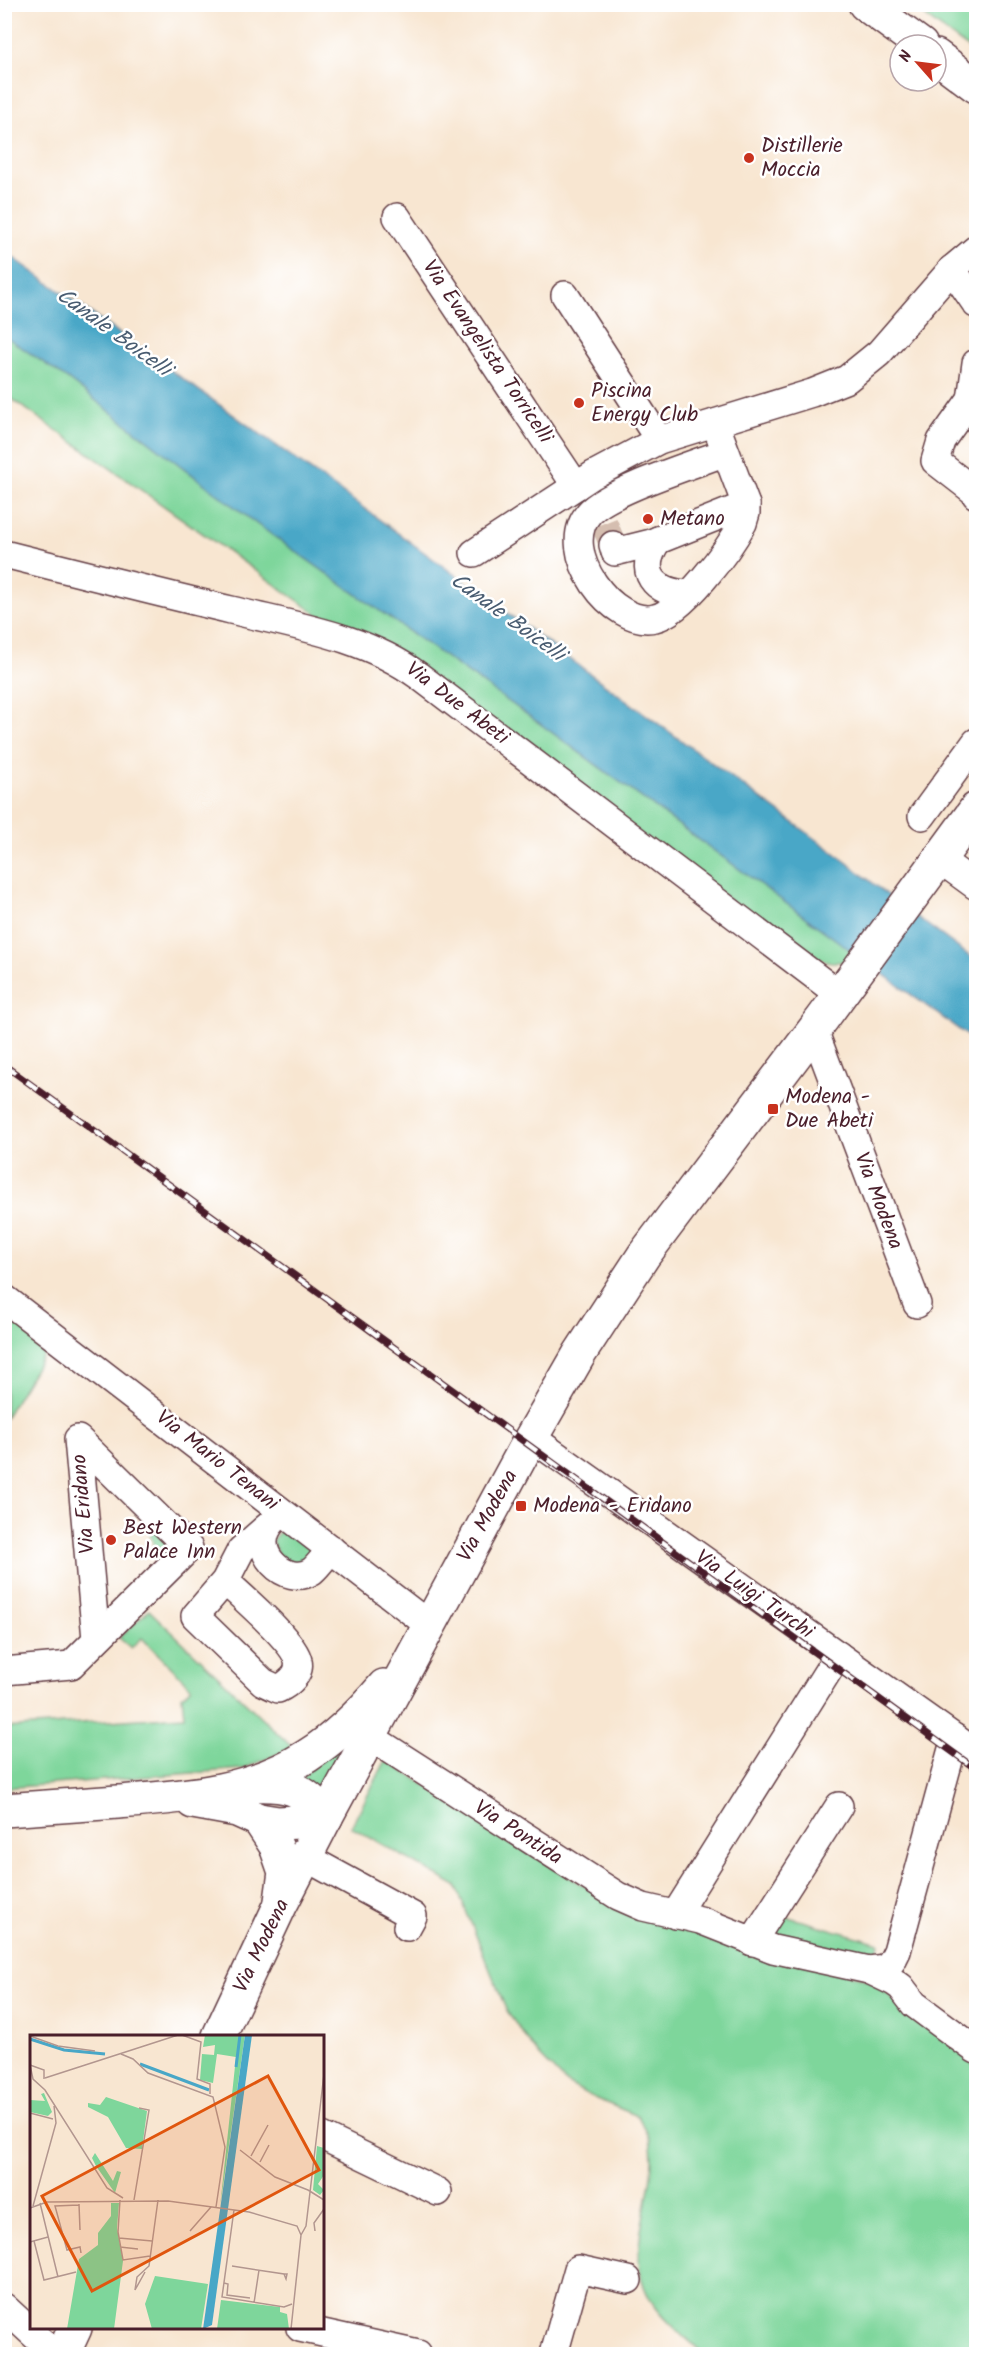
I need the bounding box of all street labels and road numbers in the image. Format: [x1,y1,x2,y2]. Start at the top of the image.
street label: Via Evangelista Torricelli [413,254,561,451]
street label: Via Due Abeti [398,654,517,755]
street label: Via Modena [844,1148,912,1254]
street label: Via Mario Tenani [148,1402,287,1520]
street label: Via Eridano [63,1453,105,1555]
street label: Via Modena [449,1464,527,1568]
street label: Via Luigi Turchi [688,1542,821,1649]
street label: Via Pontida [467,1792,569,1874]
street label: Via Modena [225,1893,299,1999]

